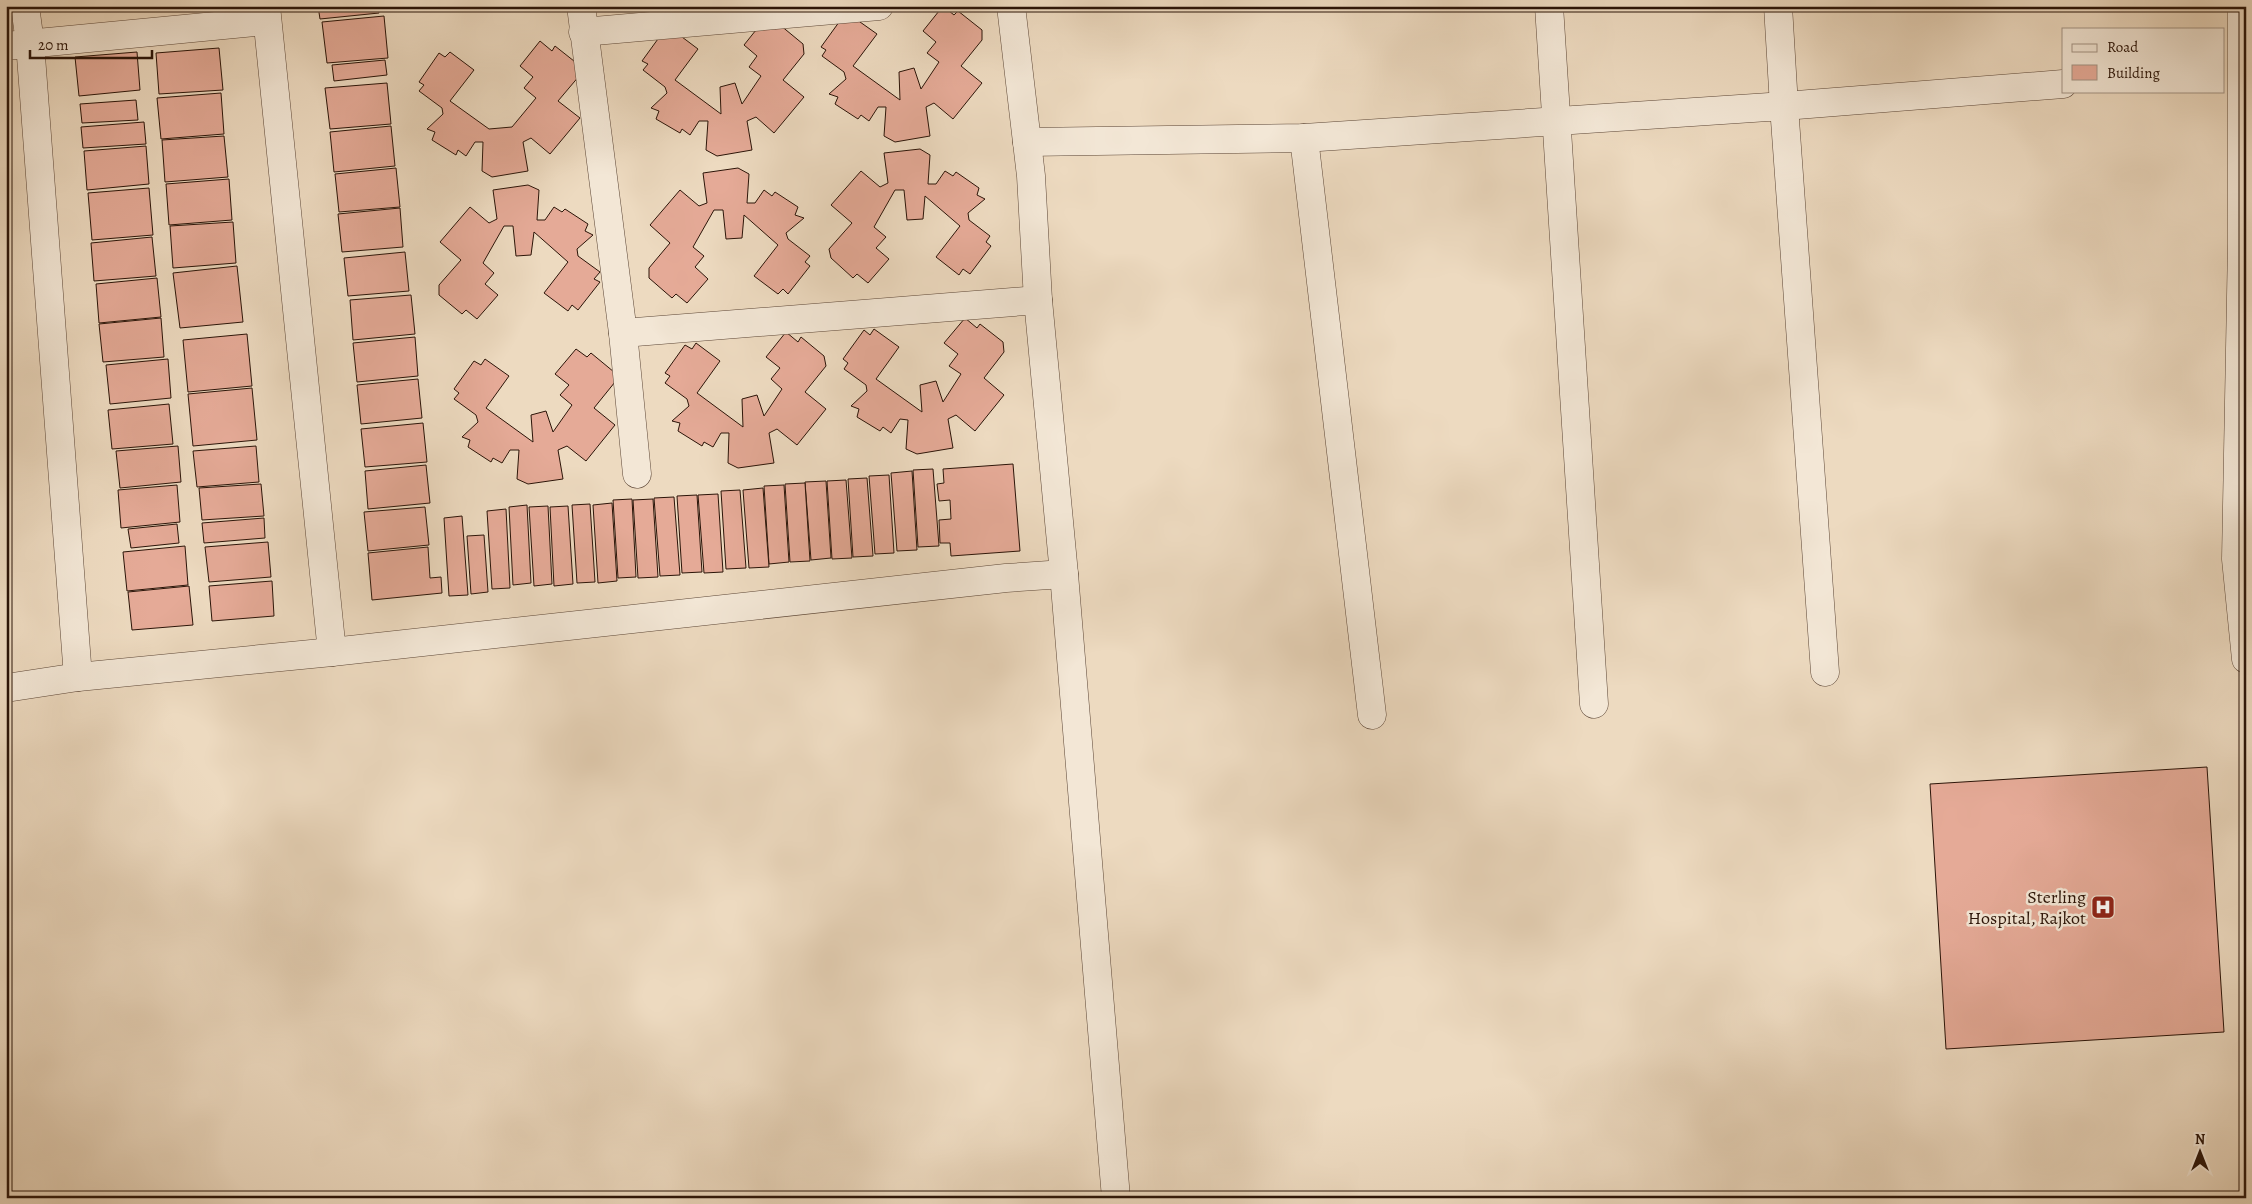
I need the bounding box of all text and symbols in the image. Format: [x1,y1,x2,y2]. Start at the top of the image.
scale bar [30,28,152,60]
legend [2062,28,2224,92]
text: 20 m [38,35,69,55]
text: Road [2107,37,2139,57]
text: Building [2107,63,2160,83]
place label: Sterling Hospital, Rajkot [1968,885,2086,930]
hospital icon: Sterling Hospital, Rajkot [2090,894,2116,920]
north arrow [2174,1126,2224,1176]
text: N [2195,1130,2205,1149]

